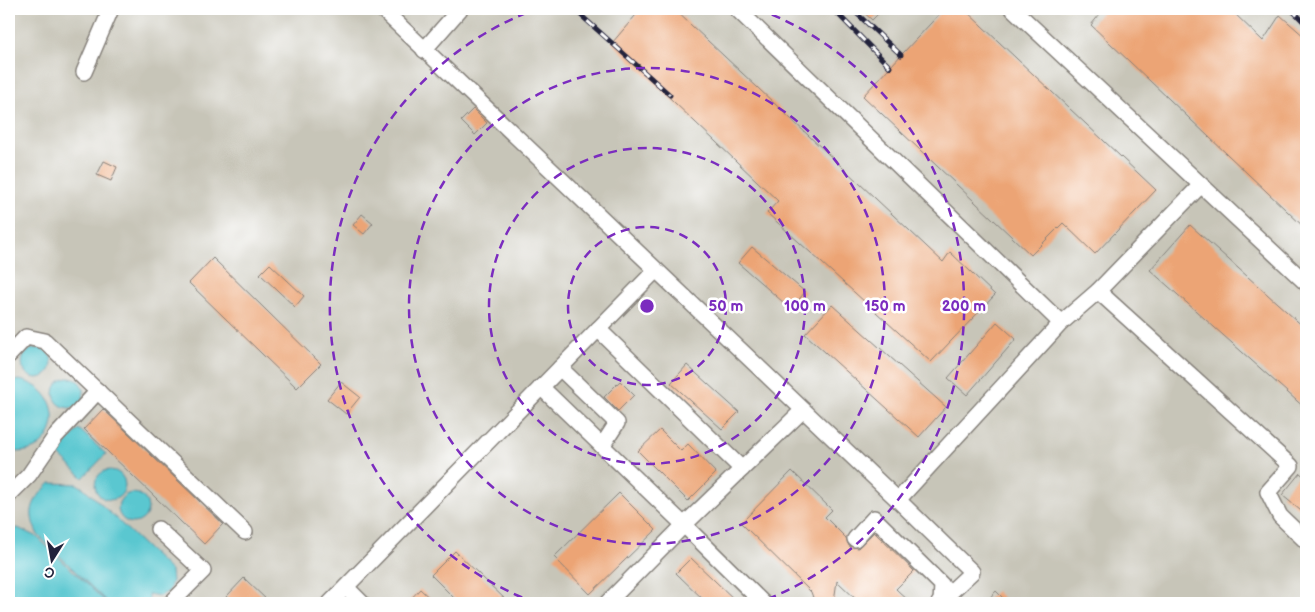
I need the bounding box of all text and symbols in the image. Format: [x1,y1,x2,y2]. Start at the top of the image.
centre of rings [638,297,656,315]
text: 50 m [709,297,744,316]
text: 100 m [784,297,826,316]
text: 150 m [864,297,906,316]
text: 200 m [942,297,986,316]
north arrow [28,534,78,584]
text: С [43,563,56,582]

